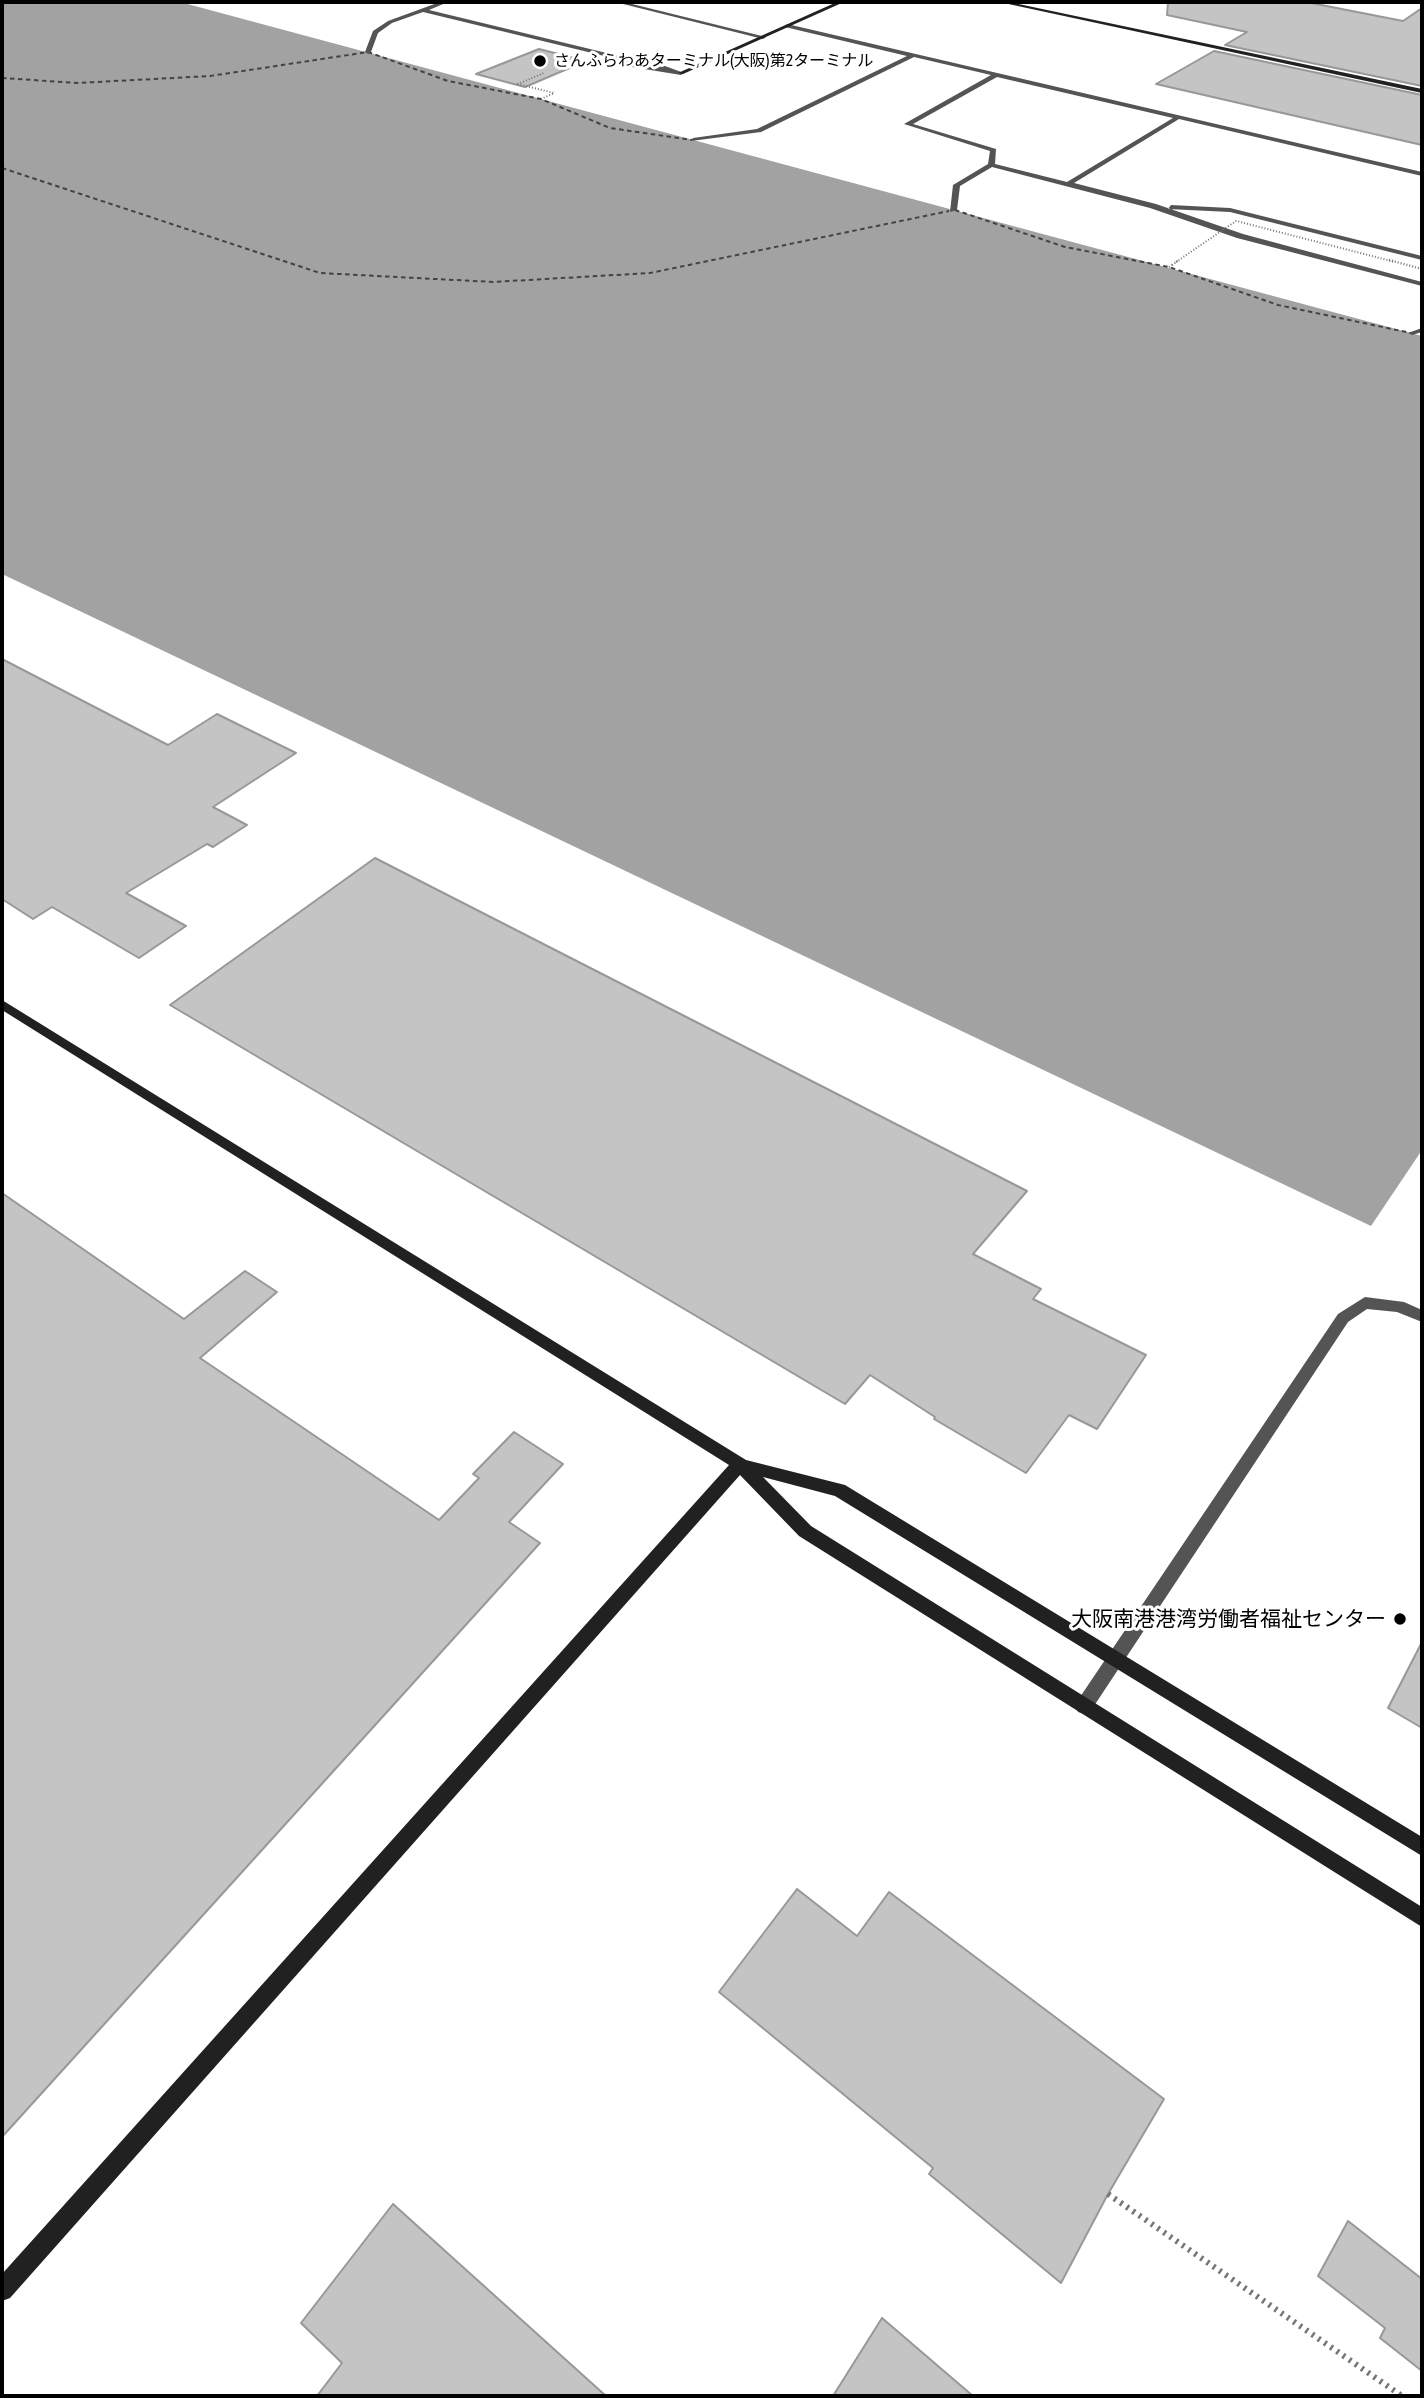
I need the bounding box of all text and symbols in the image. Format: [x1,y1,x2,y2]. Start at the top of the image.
place label: さんふらわあターミナル(大阪)第2ターミナル [554,51,873,71]
marker: さんふらわあターミナル(大阪)第2ターミナル [532,53,548,69]
place label: 大阪南港港湾労働者福祉センター [1071,1606,1386,1632]
marker: 大阪南港港湾労働者福祉センター [1392,1611,1408,1627]

